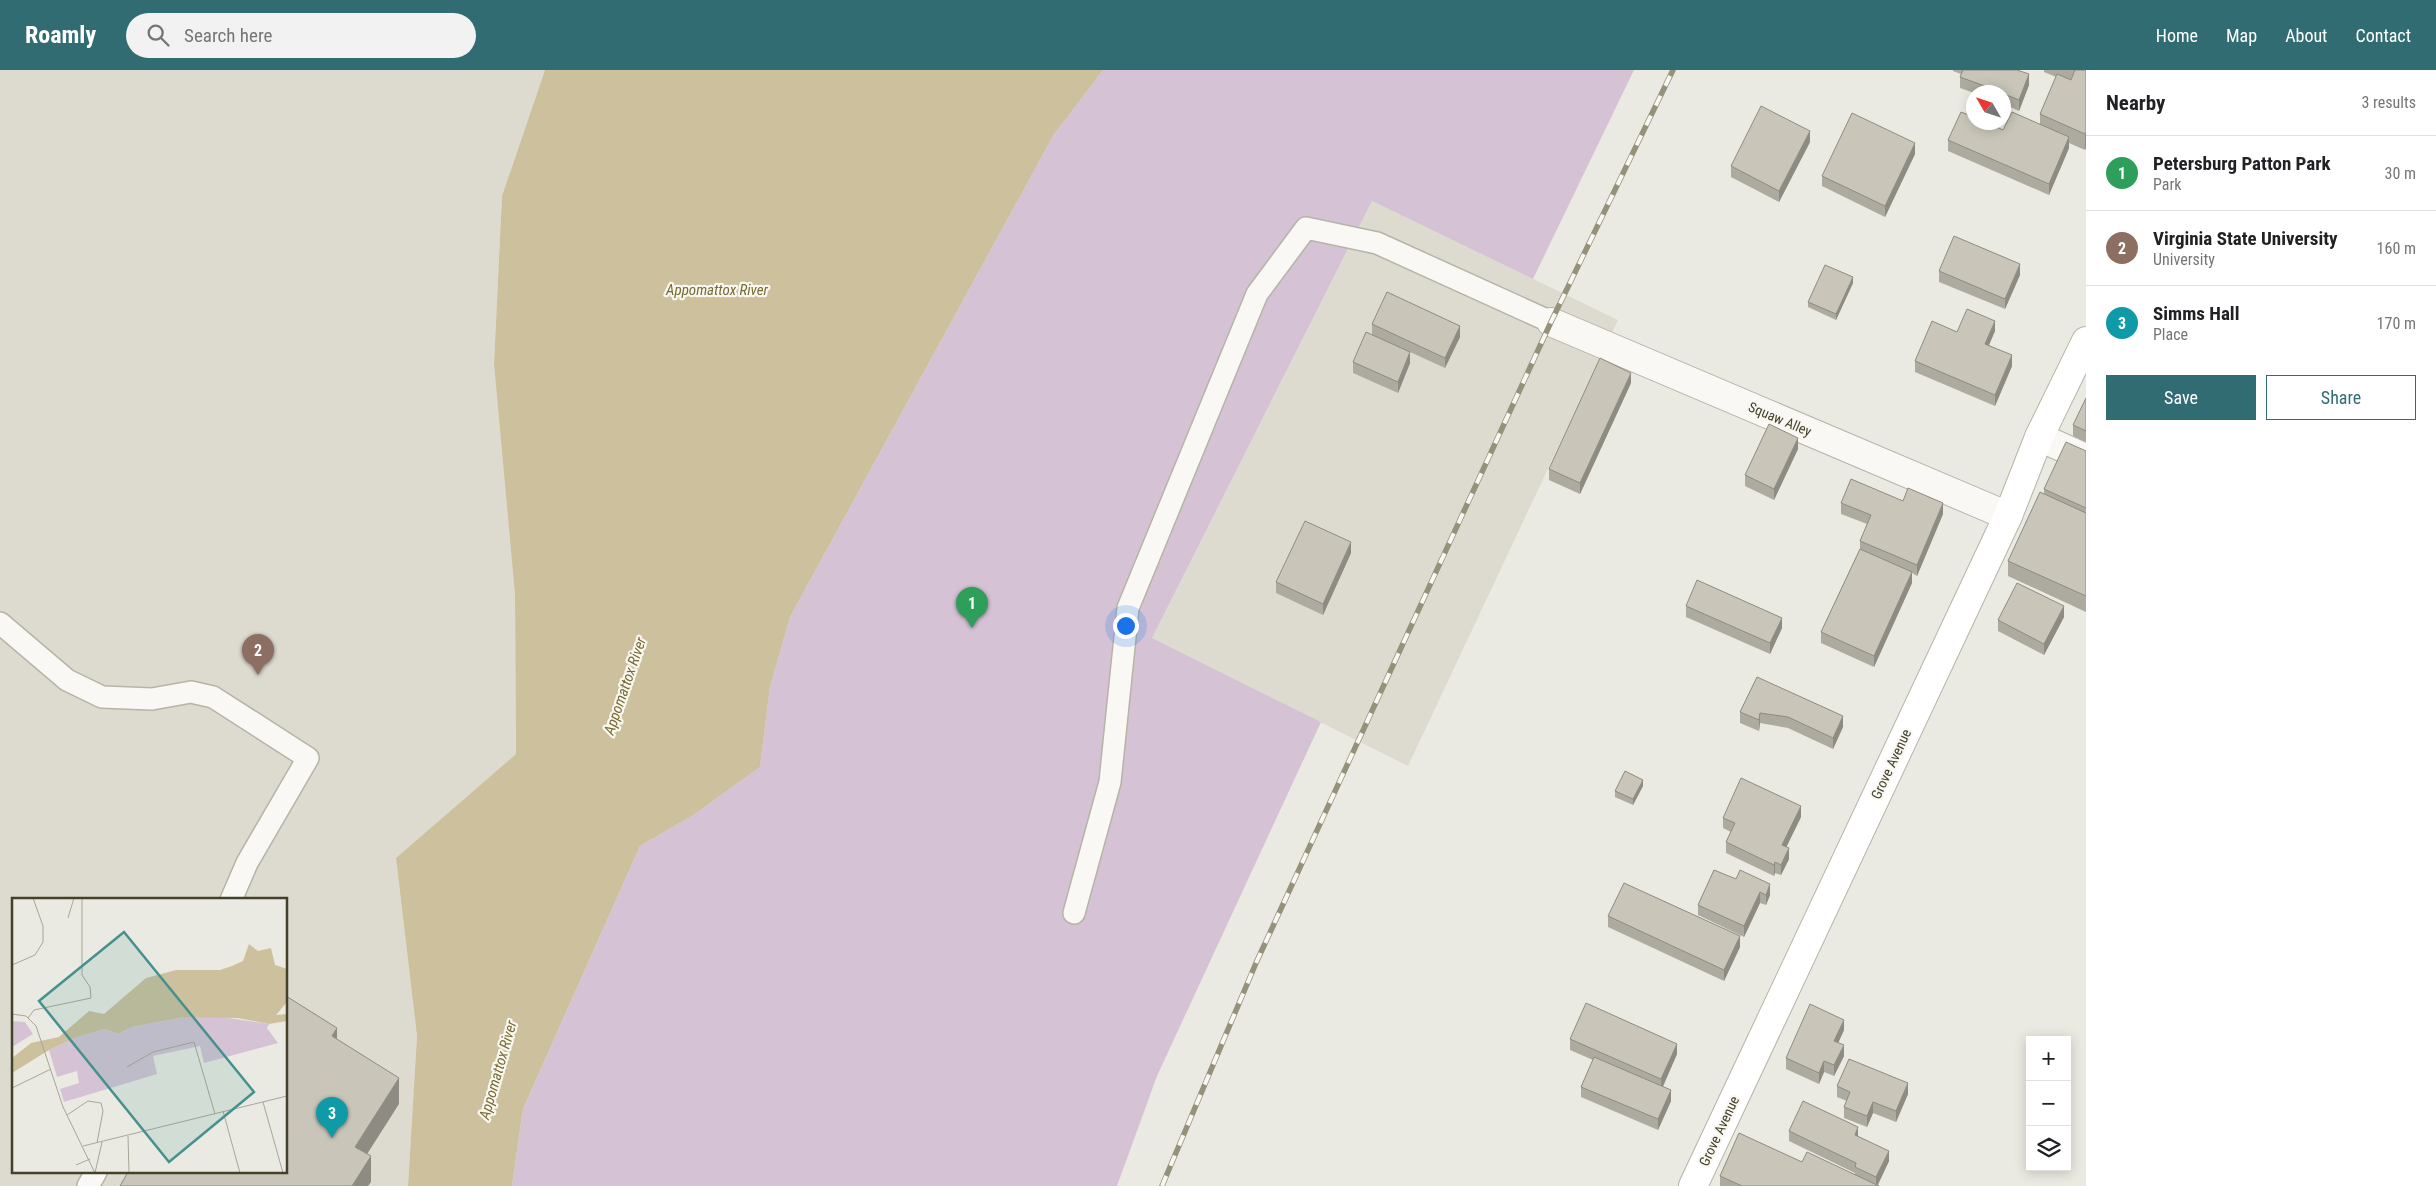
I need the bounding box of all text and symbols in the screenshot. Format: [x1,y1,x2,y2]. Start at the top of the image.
search box [126,13,476,58]
text: Roamly [25,21,96,49]
icon: search [144,21,172,49]
text: Search here [184,24,272,47]
text: Home [2156,25,2198,46]
text: Map [2226,25,2257,46]
text: About [2285,25,2327,46]
text: Contact [2355,25,2411,46]
north arrow [1966,85,2011,130]
text: Nearby [2106,91,2165,115]
text: 3 results [2361,93,2416,112]
text: Petersburg Patton Park [2153,152,2331,175]
text: 1 [2118,164,2126,183]
text: 30 m [2384,164,2416,183]
text: Park [2153,175,2182,194]
text: Virginia State University [2153,227,2338,250]
text: 2 [2118,239,2126,258]
text: 160 m [2377,239,2416,258]
text: University [2153,250,2215,269]
water label: Appomattox River [665,281,768,299]
text: Simms Hall [2153,302,2239,325]
text: 3 [2118,314,2126,333]
text: 170 m [2377,314,2416,333]
text: Place [2153,325,2188,344]
button: Save [2106,375,2256,420]
button: Share [2266,375,2416,420]
street label: Squaw Alley [1746,399,1814,439]
pin: 1 [956,587,988,628]
your location [1113,613,1139,639]
pin: 2 [242,634,274,675]
water label: Appomattox River [600,634,650,738]
street label: Grove Avenue [1868,726,1914,802]
inset map [12,898,288,1174]
water label: Appomattox River [475,1018,521,1122]
map controls [2026,1036,2071,1171]
button: + [2026,1036,2071,1081]
button: − [2026,1081,2071,1126]
street label: Grove Avenue [1696,1093,1742,1169]
pin: 3 [316,1097,348,1138]
button: layers [2026,1126,2071,1171]

